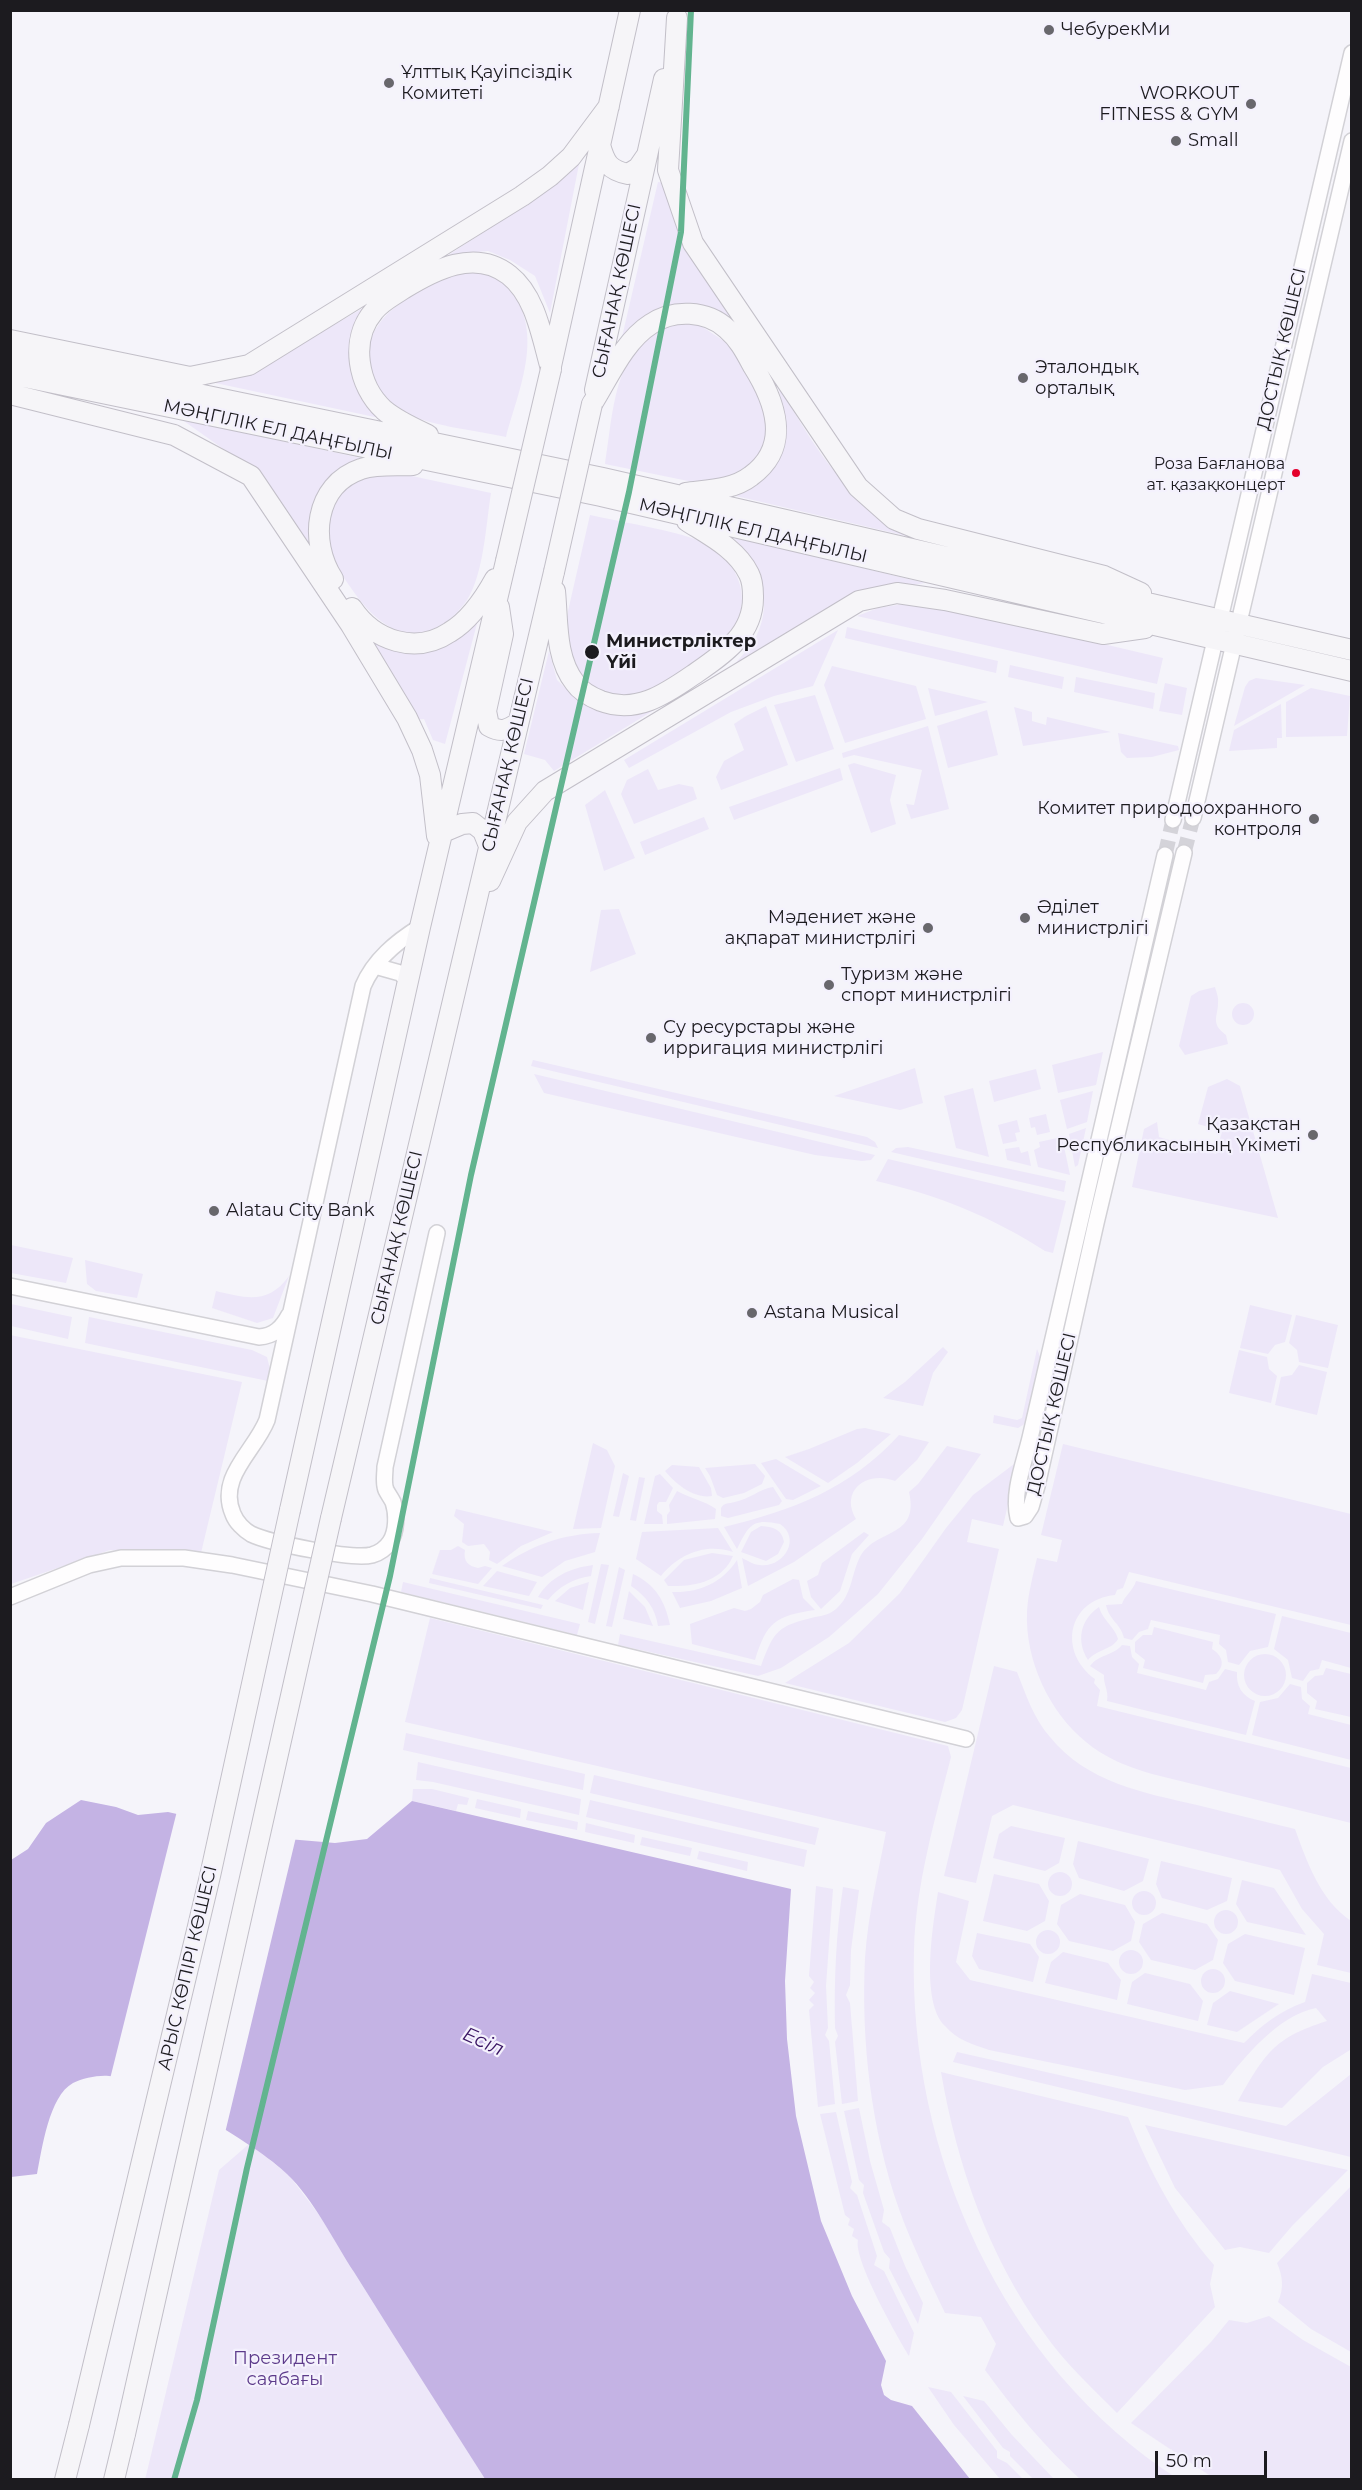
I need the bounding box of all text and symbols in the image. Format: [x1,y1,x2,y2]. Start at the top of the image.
place label: ЧебурекМи [1061,19,1170,41]
marker: ЧебурекМи [1042,23,1056,37]
place label: Ұлттық Қауіпсіздік Комитеті [401,62,572,104]
marker: Ұлттық Қауіпсіздік Комитеті [382,76,396,90]
place label: WORKOUT FITNESS & GYM [1099,83,1239,125]
marker: WORKOUT FITNESS & GYM [1244,97,1258,111]
place label: Small [1188,130,1238,152]
marker: Small [1169,134,1183,148]
street label: СЫҒАНАҚ КӨШЕСІ [588,202,646,380]
street label: ДОСТЫҚ КӨШЕСІ [1253,266,1311,432]
place label: Эталондық орталық [1035,357,1138,400]
marker: Эталондық орталық [1016,371,1030,385]
street label: МӘҢГІЛІК ЕЛ ДАҢҒЫЛЫ [161,395,395,465]
place label: Роза Бағланова ат. қазақконцерт [1147,454,1285,492]
marker: Роза Бағланова ат. қазақконцерт [1290,467,1302,479]
street label: МӘҢГІЛІК ЕЛ ДАҢҒЫЛЫ [637,494,869,568]
place label: Министрліктер Үйі [606,631,756,674]
marker: Министрліктер Үйі [583,643,601,661]
street label: СЫҒАНАҚ КӨШЕСІ [477,676,539,854]
place label: Комитет природоохранного контроля [1037,798,1302,840]
marker: Комитет природоохранного контроля [1307,812,1321,826]
place label: Әділет министрлігі [1037,897,1149,940]
place label: Мәдениет және ақпарат министрлігі [725,907,916,950]
marker: Әділет министрлігі [1018,911,1032,925]
marker: Мәдениет және ақпарат министрлігі [921,921,935,935]
place label: Туризм және спорт министрлігі [841,964,1012,1006]
marker: Туризм және спорт министрлігі [822,978,836,992]
place label: Су ресурстары және ирригация министрлігі [663,1017,883,1060]
marker: Су ресурстары және ирригация министрлігі [644,1031,658,1045]
place label: Қазақстан Республикасының Үкіметі [1056,1114,1301,1156]
marker: Қазақстан Республикасының Үкіметі [1306,1128,1320,1142]
street label: СЫҒАНАҚ КӨШЕСІ [366,1149,428,1327]
place label: Alatau City Bank [226,1200,374,1222]
marker: Alatau City Bank [207,1204,221,1218]
place label: Astana Musical [764,1302,899,1324]
marker: Astana Musical [745,1306,759,1320]
street label: ДОСТЫҚ КӨШЕСІ [1023,1331,1081,1497]
street label: АРЫС КӨПІРІ КӨШЕСІ [154,1864,222,2072]
water label: Есіл [459,2022,507,2062]
park label: Президент саябағы [233,2348,337,2390]
scale bar [1158,2439,1270,2477]
text: 50 m [1166,2450,1212,2472]

